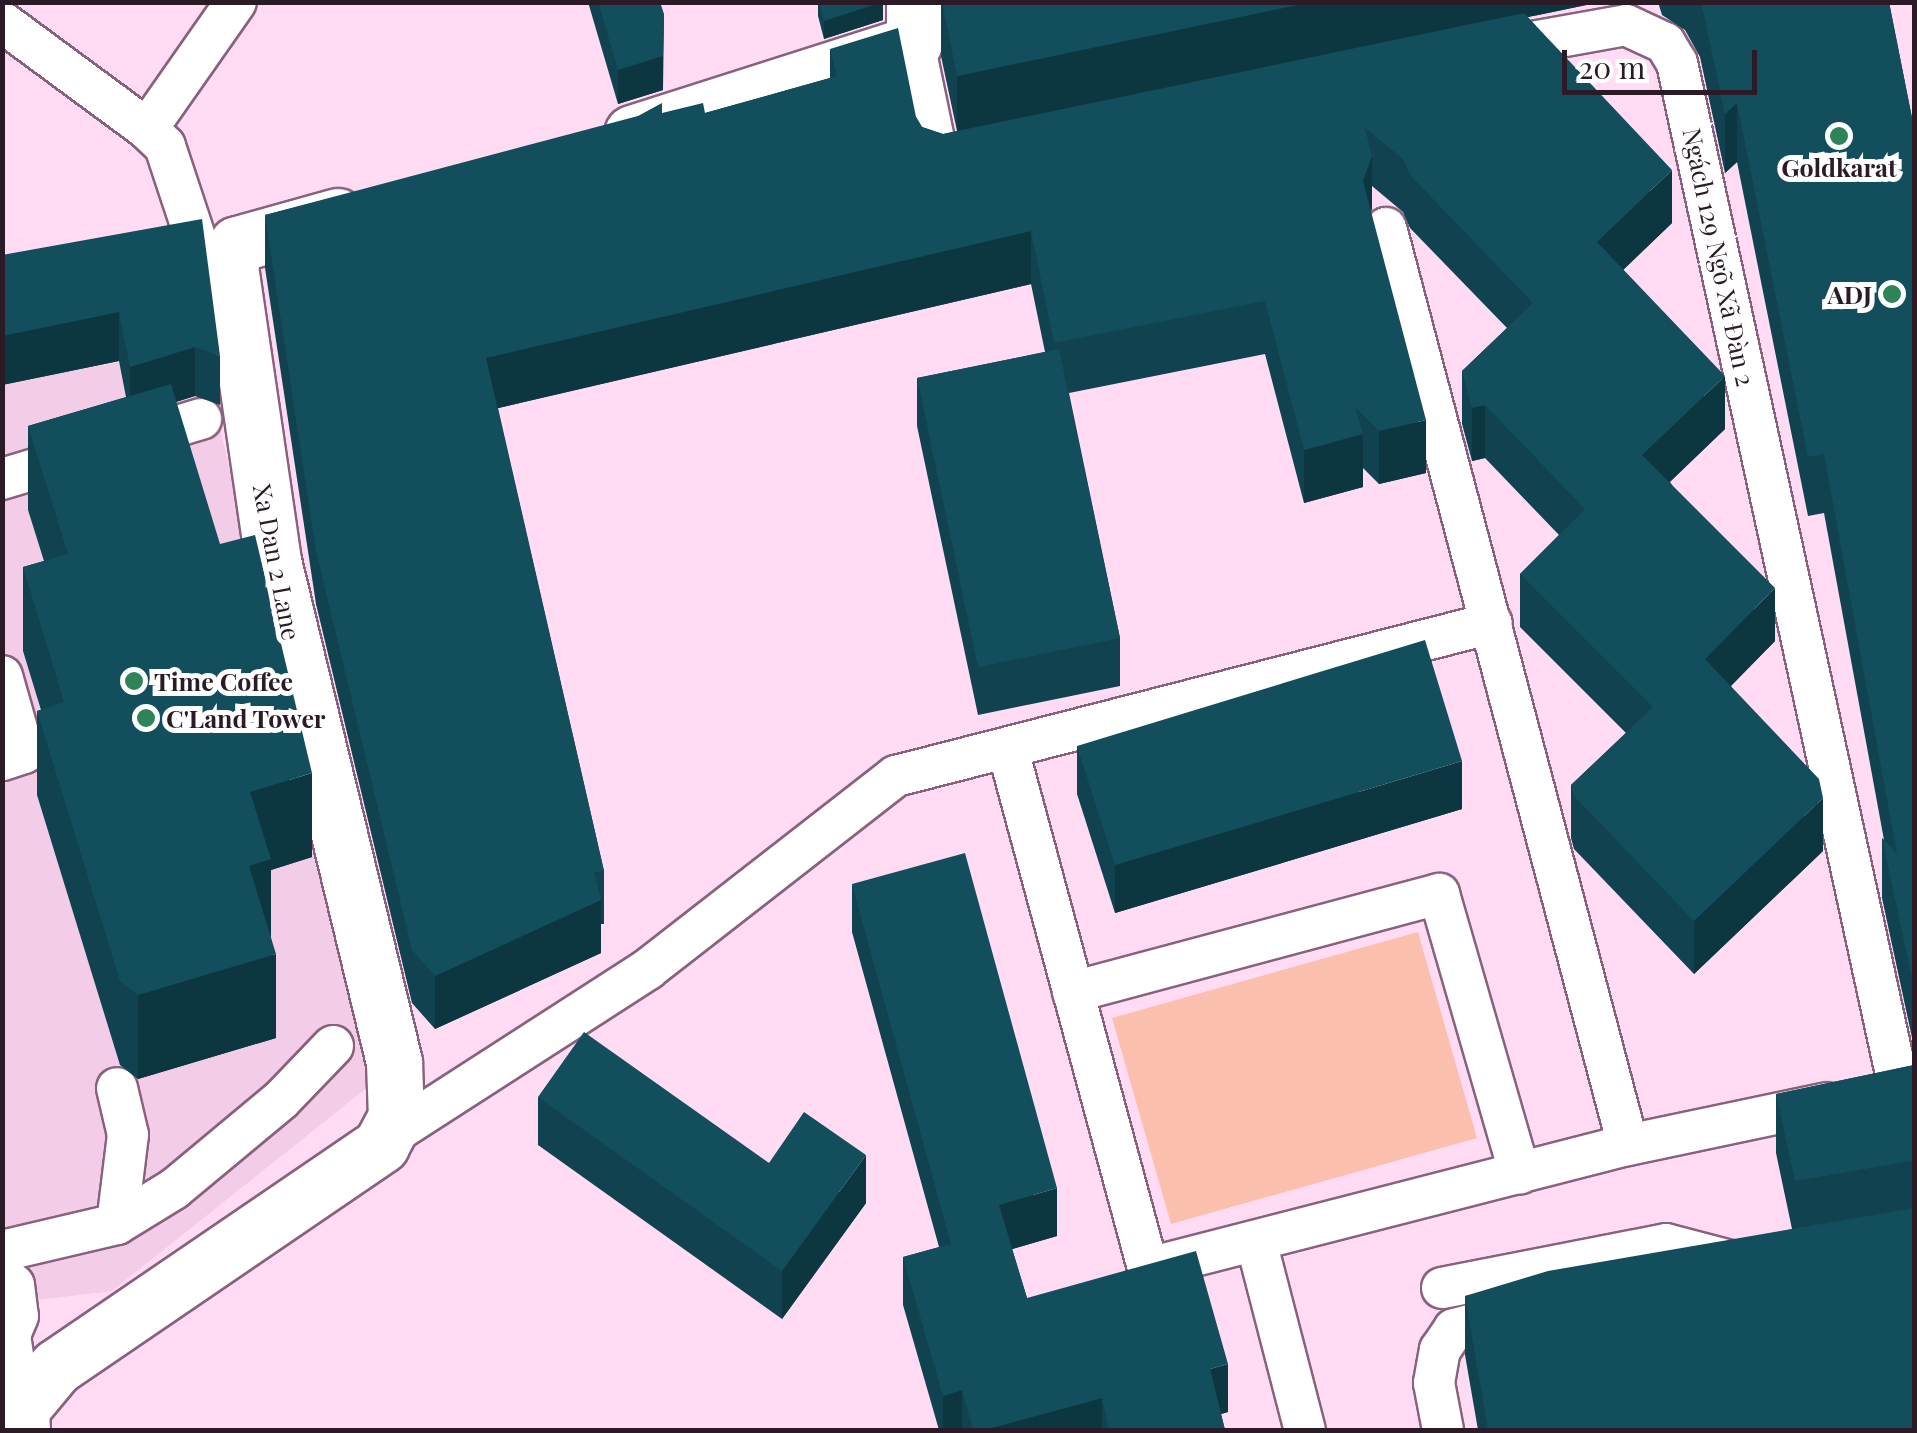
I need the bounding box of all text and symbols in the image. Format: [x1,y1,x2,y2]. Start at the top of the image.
scale bar [1567,30,1762,92]
text: 20 m [1579,47,1645,87]
street label: Ngách 129 Ngõ Xã Đàn 2 [1677,125,1761,389]
marker: Goldkarat [1828,125,1850,147]
place label: Goldkarat [1781,152,1897,182]
place label: ADJ [1828,279,1872,309]
marker: ADJ [1881,283,1903,305]
street label: Xa Dan 2 Lane [247,481,307,643]
place label: Time Coffee [154,666,293,696]
marker: Time Coffee [123,670,145,692]
place label: C'Land Tower [166,703,326,733]
marker: C'Land Tower [135,707,157,729]

